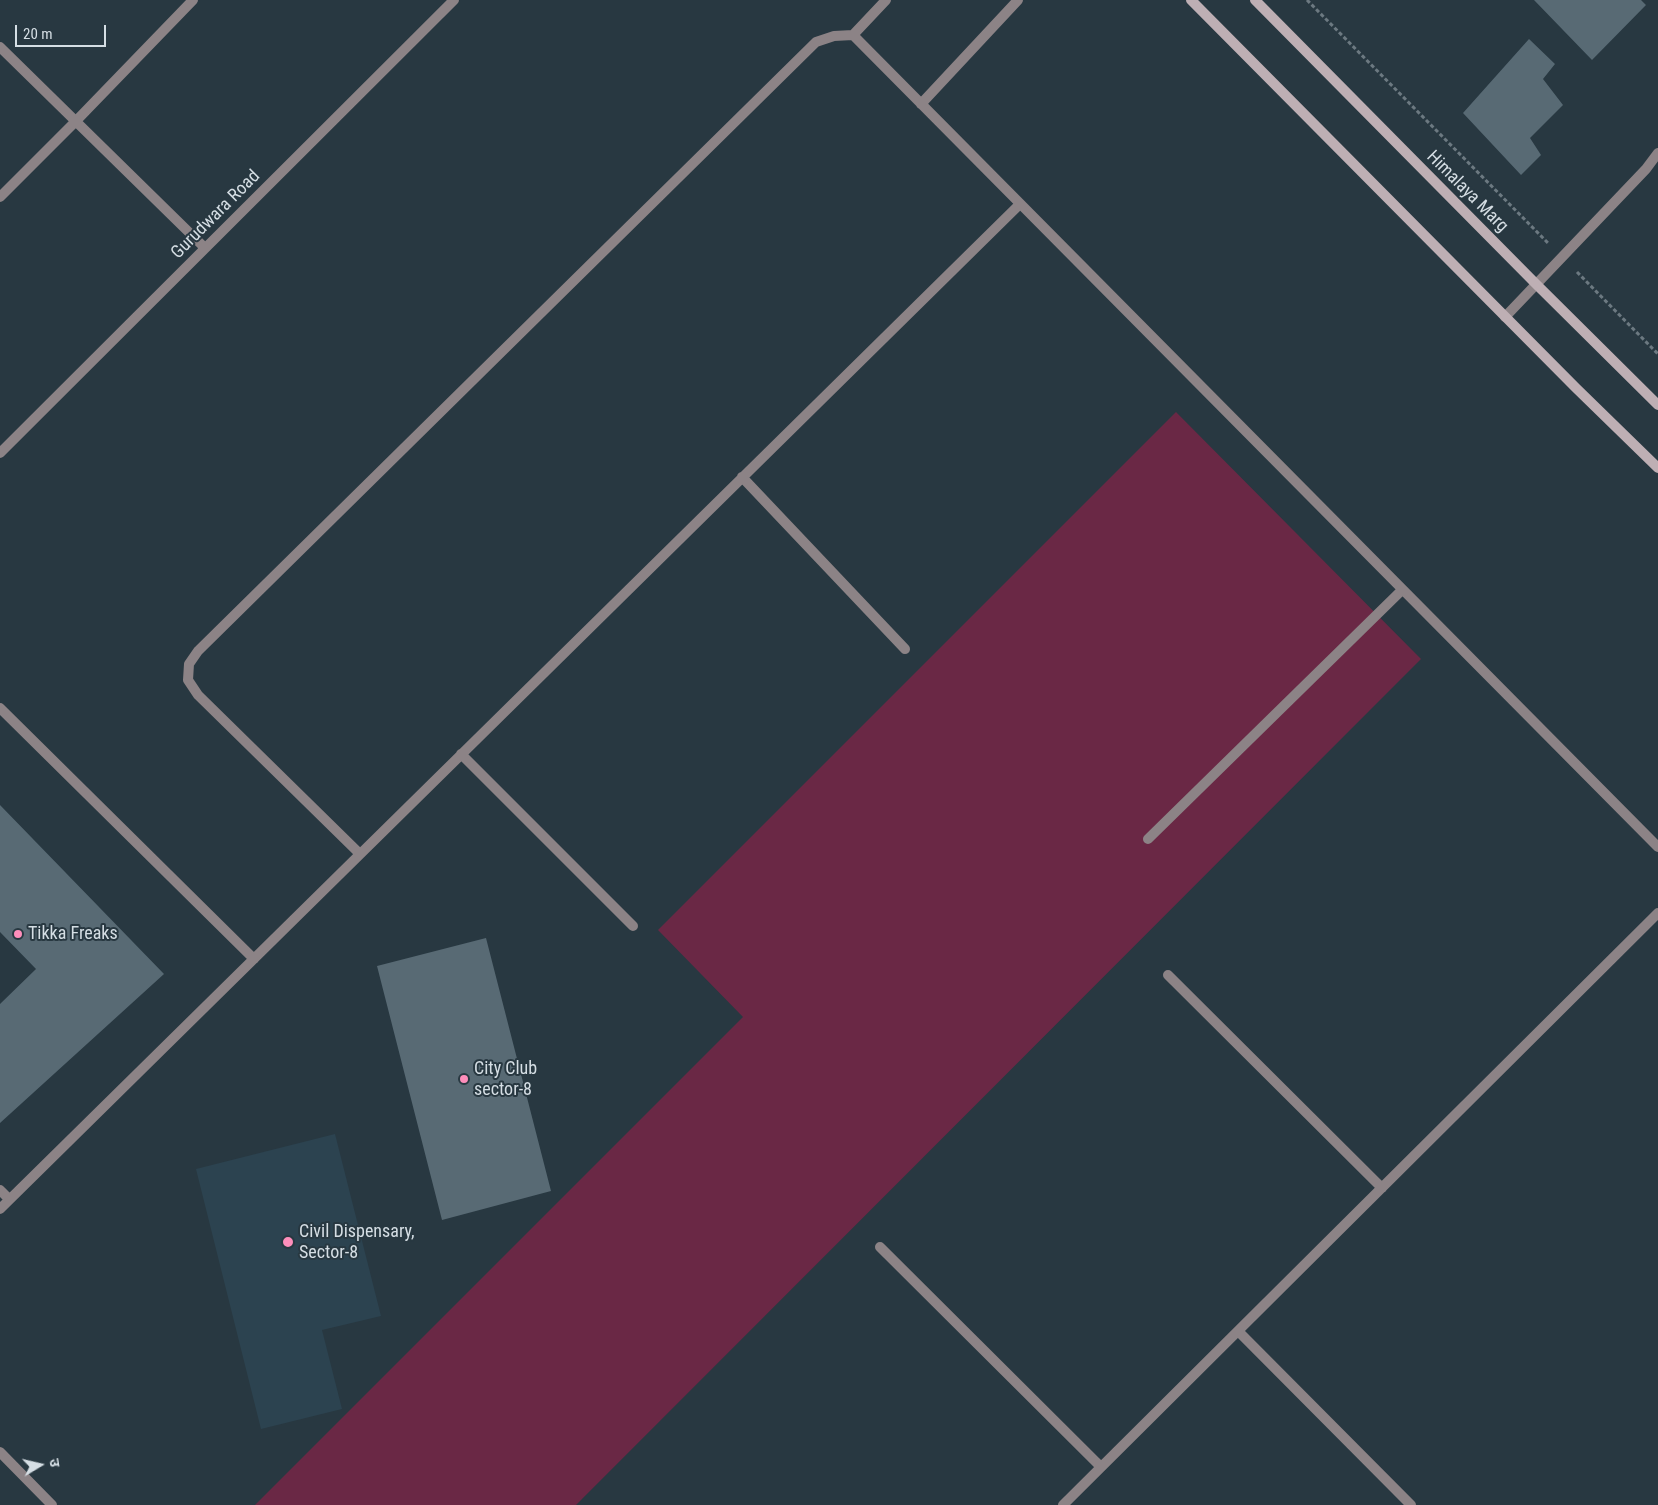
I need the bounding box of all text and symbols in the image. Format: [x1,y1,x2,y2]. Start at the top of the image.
scale bar [18,15,109,47]
text: 20 m [23,25,53,43]
street label: Himalaya Marg [1422,147,1512,237]
street label: Gurudwara Road [167,166,265,264]
place label: Tikka Freaks [28,923,118,945]
marker: Tikka Freaks [12,928,24,940]
place label: City Club sector-8 [474,1058,537,1100]
marker: City Club sector-8 [458,1073,470,1085]
place label: Civil Dispensary, Sector-8 [299,1221,415,1264]
marker: Civil Dispensary, Sector-8 [281,1235,295,1249]
north arrow [15,1440,65,1490]
text: उ [46,1457,63,1468]

